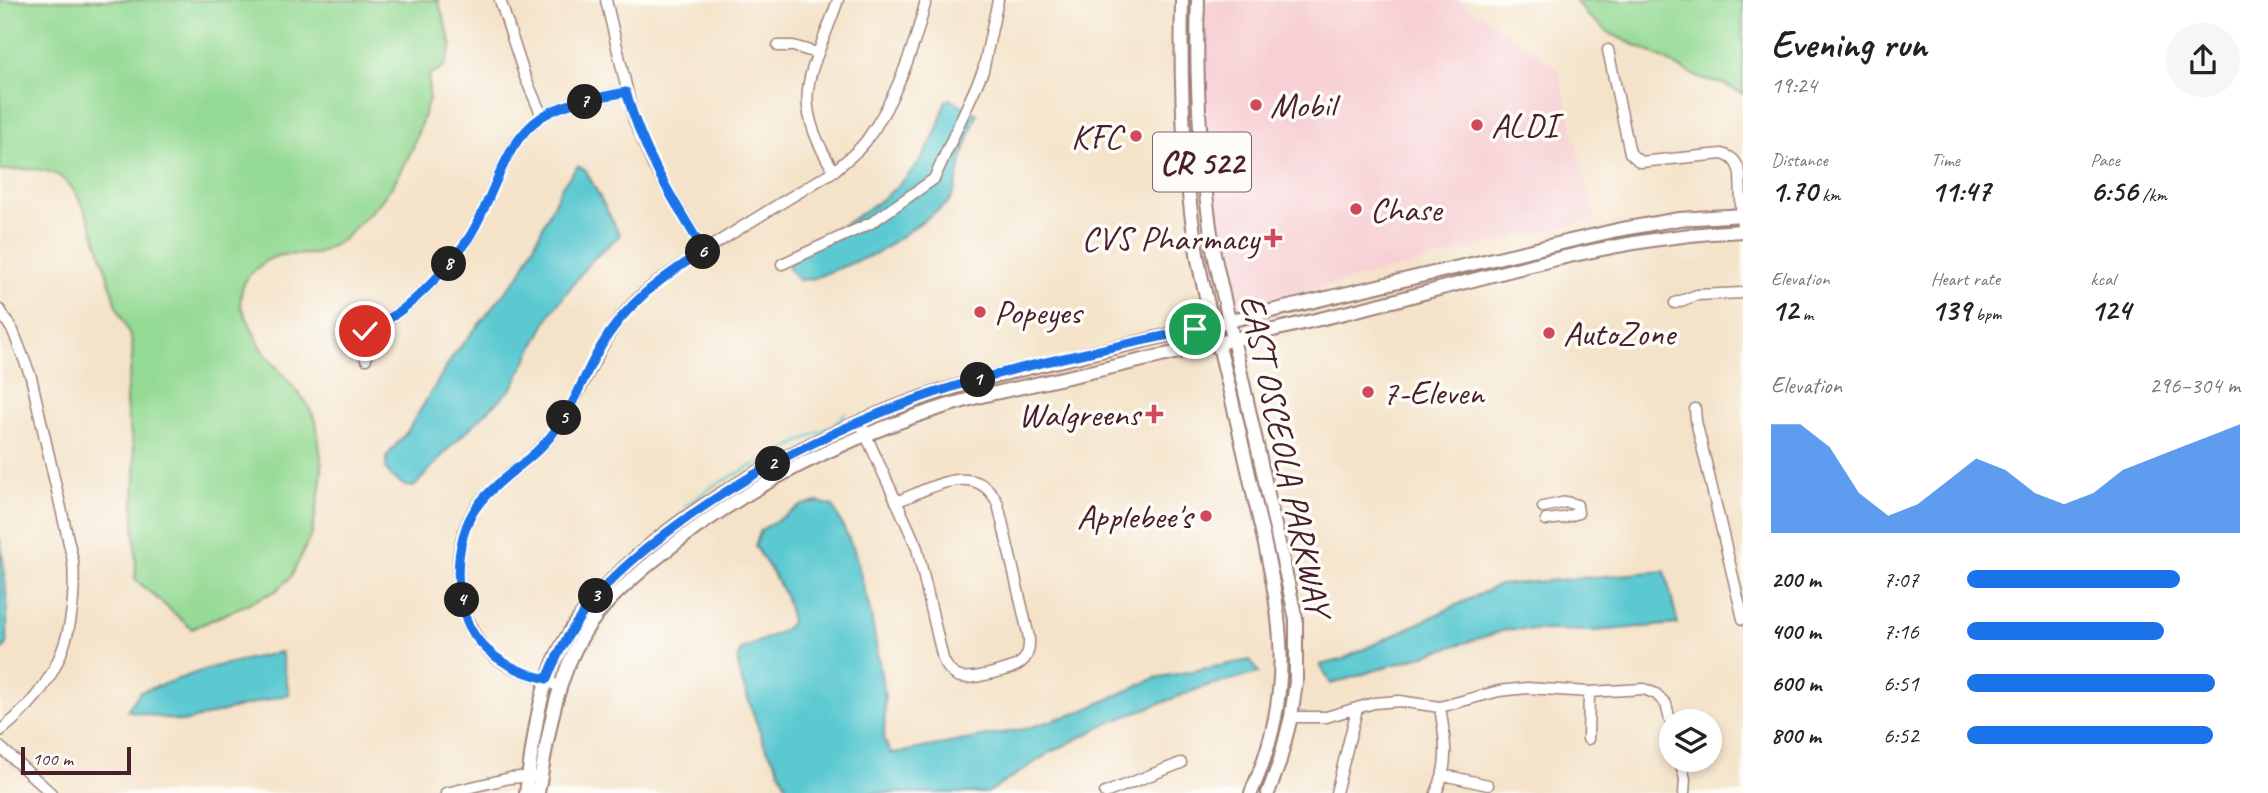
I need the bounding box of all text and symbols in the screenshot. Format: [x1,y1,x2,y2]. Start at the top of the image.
text: Evening run [1771,21,1927,68]
button: share [2166,23,2240,97]
text: 19:24 [1771,71,1817,100]
place label: Mobil [1270,83,1341,128]
pin: 7 [568,84,602,119]
text: 7 [580,89,589,113]
marker: Mobil [1248,97,1264,113]
place label: ALDI [1491,103,1564,148]
place label: KFC [1071,114,1126,159]
marker: ALDI [1469,117,1485,133]
marker: KFC [1128,128,1144,144]
road number: CR 522 [1153,132,1251,192]
text: Distance [1771,148,1828,172]
text: Time [1931,148,1960,172]
text: Pace [2090,148,2120,172]
text: 1.70 [1771,172,1817,210]
text: 11:47 [1931,172,1990,210]
text: 6:56 [2090,172,2138,210]
text: km [1817,183,1841,207]
text: /km [2138,183,2167,207]
place label: Chase [1370,187,1444,232]
marker: Chase [1348,201,1364,217]
place label: CVS Pharmacy [1081,216,1261,261]
marker: CVS Pharmacy [1265,230,1281,246]
pin: 6 [686,234,720,270]
text: 6 [698,239,707,263]
pin: 8 [432,246,466,282]
text: 8 [444,251,453,275]
text: Elevation [1771,267,1829,291]
text: Heart rate [1931,267,2000,291]
text: kcal [2090,267,2115,291]
place label: Popeyes [994,290,1084,335]
street label: EAST OSCEOLA PARKWAY [1230,291,1343,626]
text: 12 [1771,291,1798,329]
text: 139 [1931,291,1971,329]
text: 124 [2090,291,2131,329]
pin [1165,299,1225,359]
pin [335,301,395,361]
text: m [1798,302,1813,326]
text: bpm [1971,302,2001,326]
marker: Popeyes [972,304,988,320]
icon: arrive [1176,310,1214,348]
place label: AutoZone [1563,311,1677,356]
icon: check [346,312,384,350]
marker: AutoZone [1541,325,1557,341]
pin: 1 [960,362,996,398]
text: 1 [973,367,982,391]
place label: 7-Eleven [1382,370,1486,415]
text: Elevation [1771,371,1842,400]
text: 296–304 m [2149,371,2240,400]
marker: 7-Eleven [1360,384,1376,400]
place label: Walgreens [1018,392,1143,437]
pin: 5 [546,400,582,436]
text: 5 [559,405,568,429]
marker: Walgreens [1146,406,1162,422]
pin: 2 [756,447,790,482]
text: 2 [768,451,777,475]
place label: Applebee's [1077,494,1195,539]
marker: Applebee's [1198,508,1214,524]
text: 200 m [1771,565,1821,594]
text: 7:07 [1883,565,1919,594]
pin: 3 [578,578,614,614]
pin: 4 [444,582,480,618]
text: 3 [591,583,600,607]
text: 4 [457,587,466,611]
text: 400 m [1771,617,1821,646]
text: 7:16 [1883,617,1919,646]
text: 600 m [1771,669,1821,698]
text: 6:51 [1883,669,1919,698]
map controls [1659,709,1722,772]
button: layers [1659,709,1722,772]
text: 800 m [1771,721,1821,750]
text: 6:52 [1883,721,1919,750]
scale bar [21,744,131,776]
text: 100 m [32,747,73,771]

